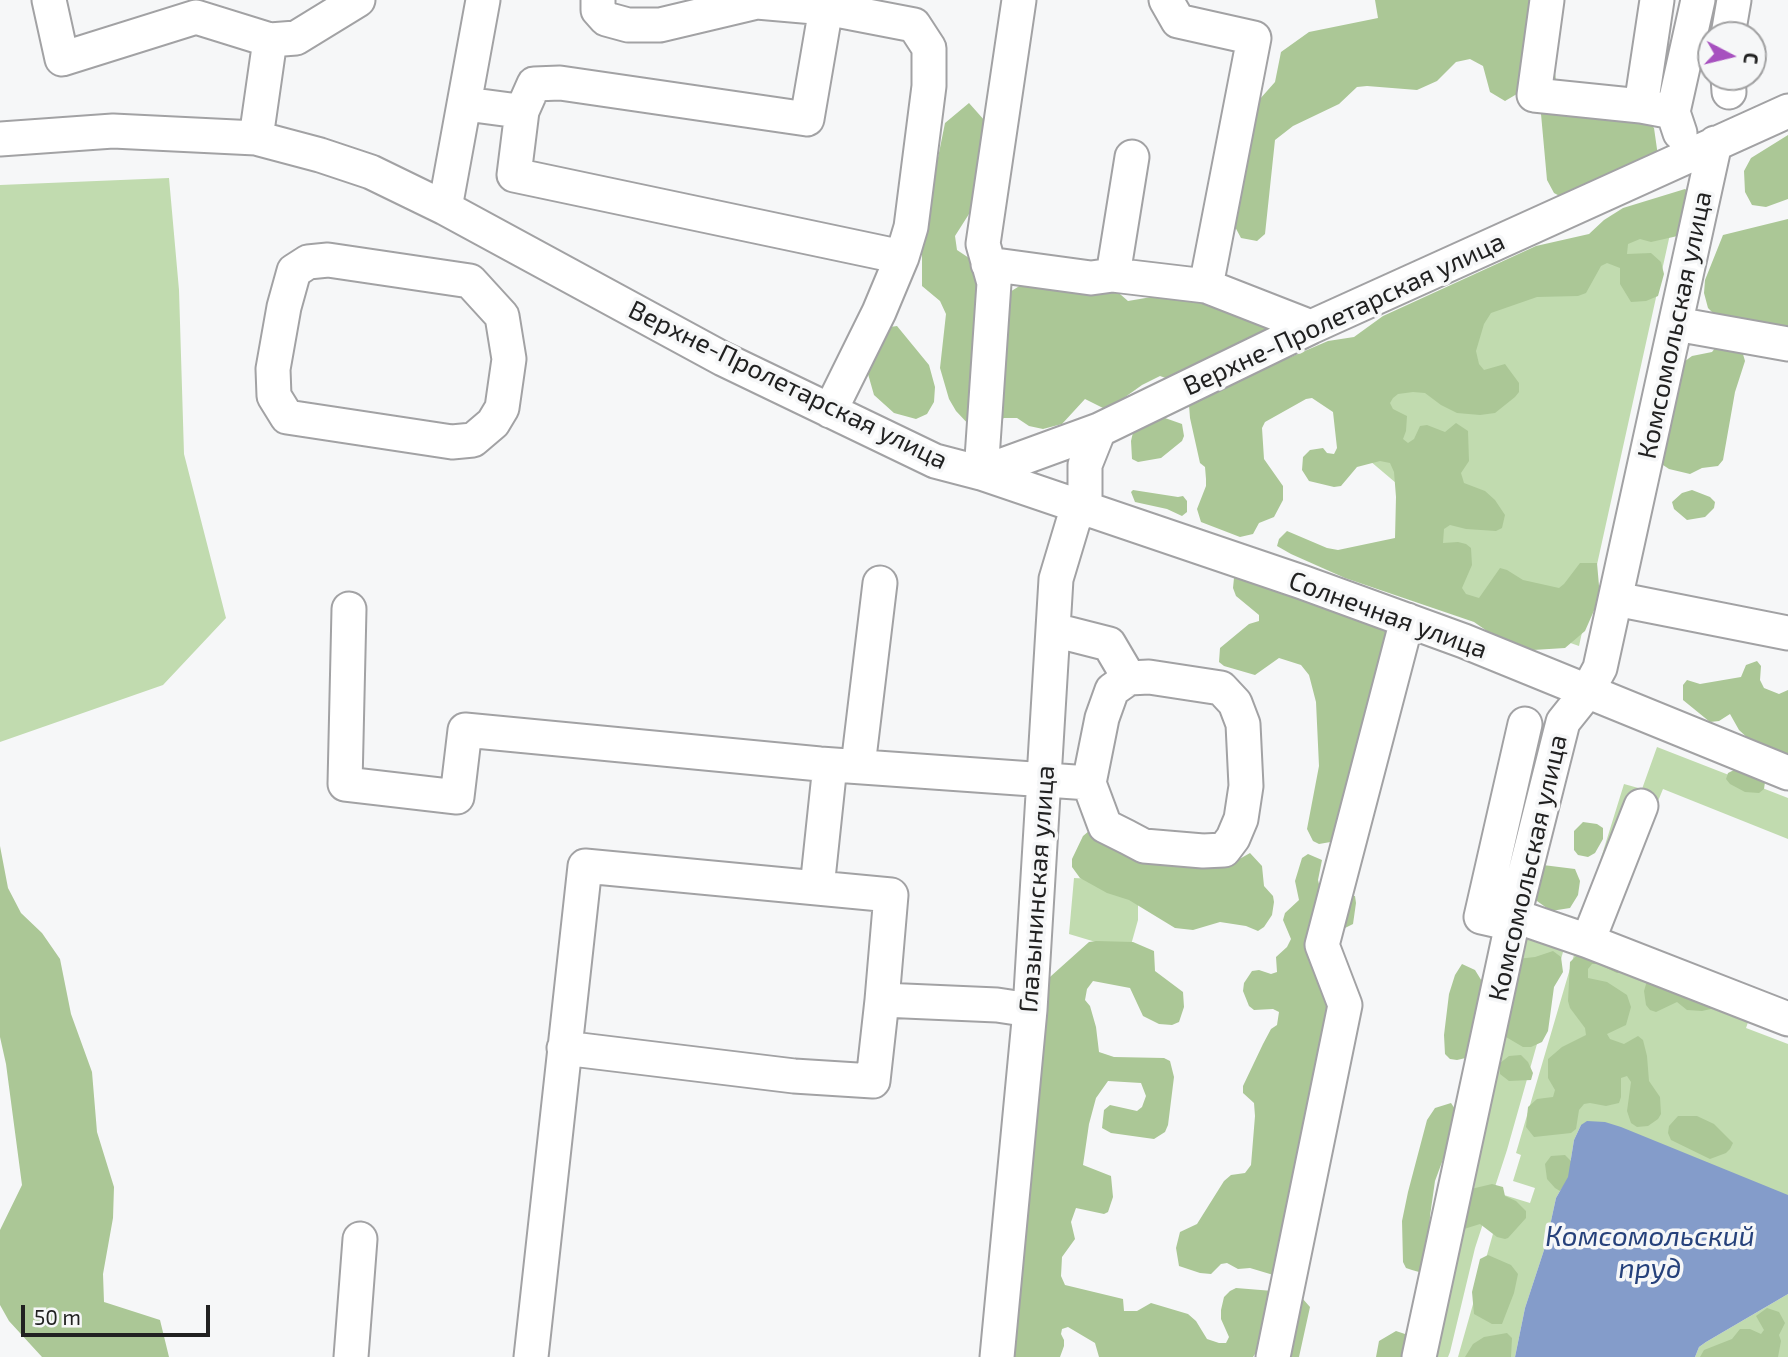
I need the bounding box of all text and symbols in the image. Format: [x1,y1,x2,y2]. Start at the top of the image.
north arrow [1697,21,1767,91]
text: С [1739,51,1763,65]
street label: Комсомольская улица [1631,188,1719,462]
street label: Верхне-Пролетарская улица [1178,226,1510,402]
street label: Верхне-Пролетарская улица [623,294,953,476]
street label: Солнечная улица [1285,565,1491,665]
street label: Комсомольская улица [1482,732,1574,1004]
street label: Глазынинская улица [1013,764,1061,1014]
water label: Комсомольский пруд [1545,1220,1755,1286]
scale bar [24,1290,214,1334]
text: 50 m [34,1304,81,1329]

